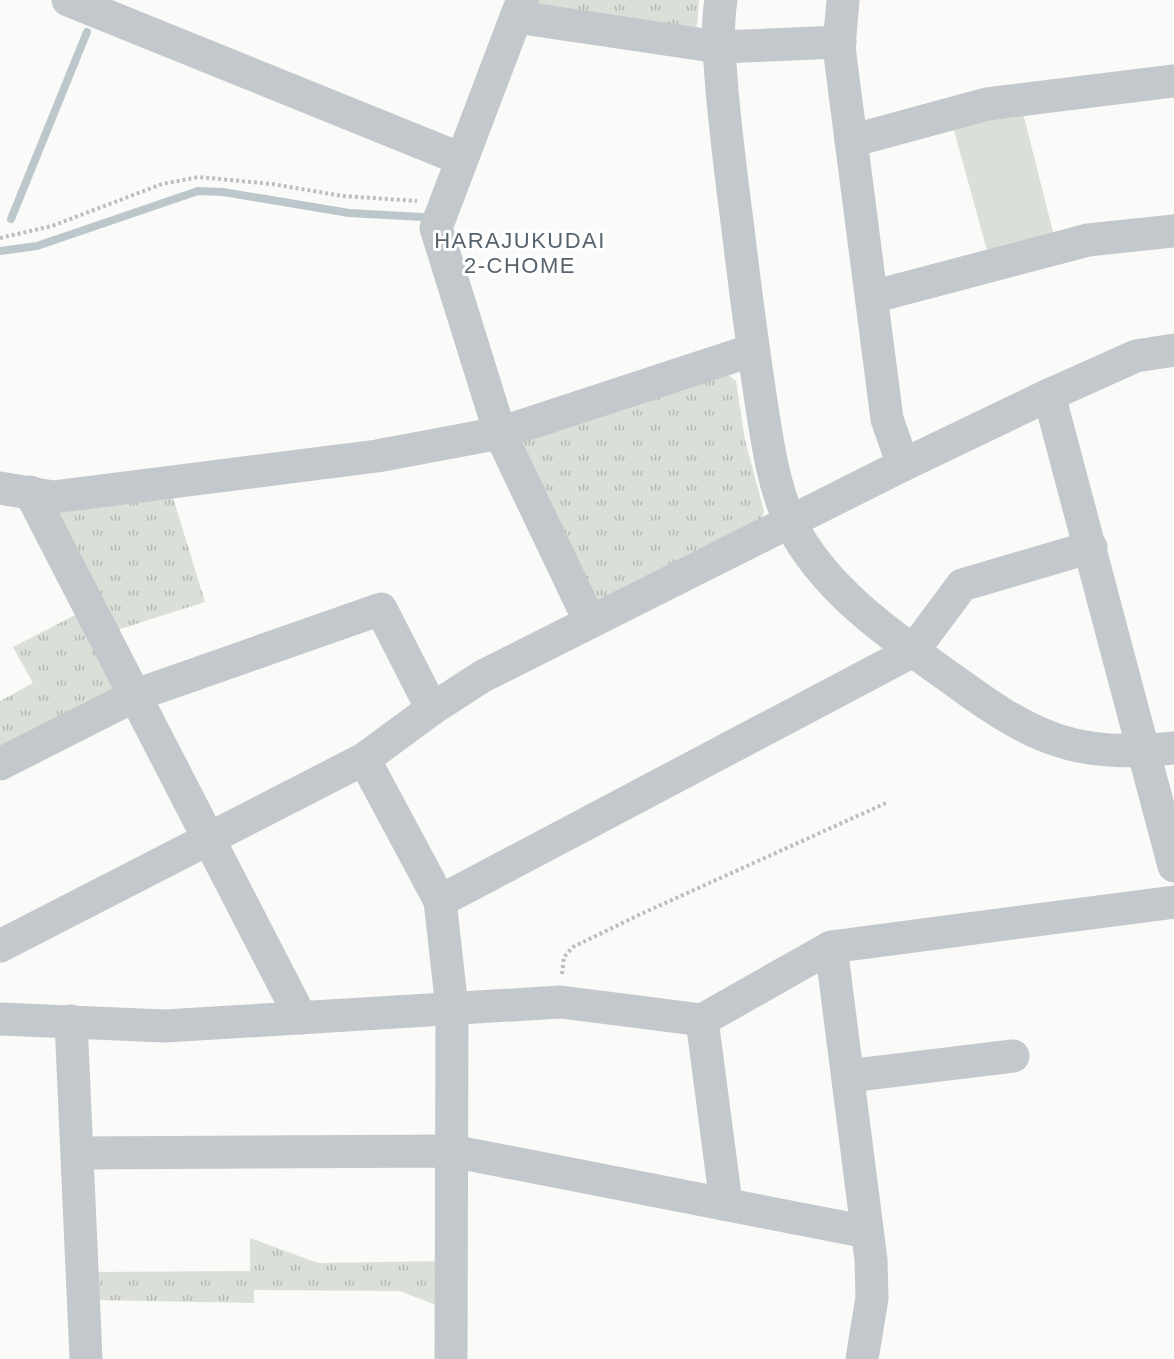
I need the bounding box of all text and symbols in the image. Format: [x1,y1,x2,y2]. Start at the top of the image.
district label: HARAJUKUDAI 2-CHOME [434,228,606,278]

